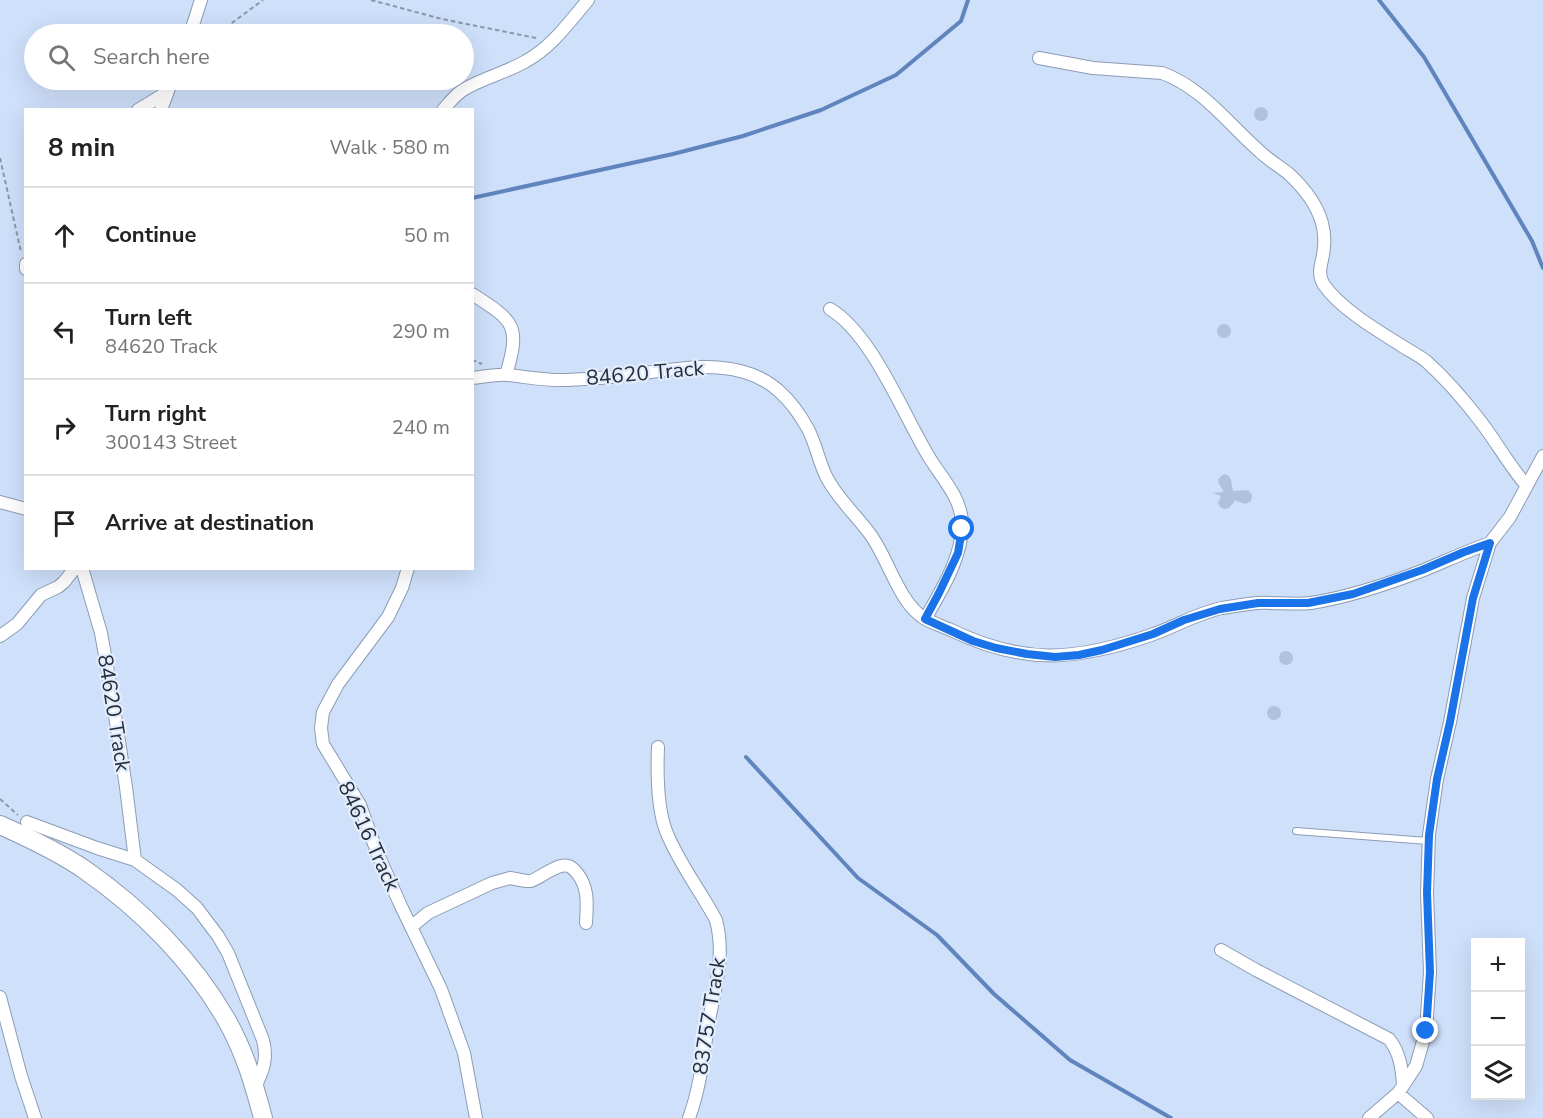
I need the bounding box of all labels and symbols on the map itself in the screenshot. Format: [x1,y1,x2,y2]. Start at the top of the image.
street label: 84620 Track [585,354,706,392]
route start [948,515,974,541]
street label: 84620 Track [91,652,137,774]
street label: 84616 Track [331,777,407,896]
street label: 83757 Track [686,955,732,1077]
route end [1412,1017,1438,1043]

